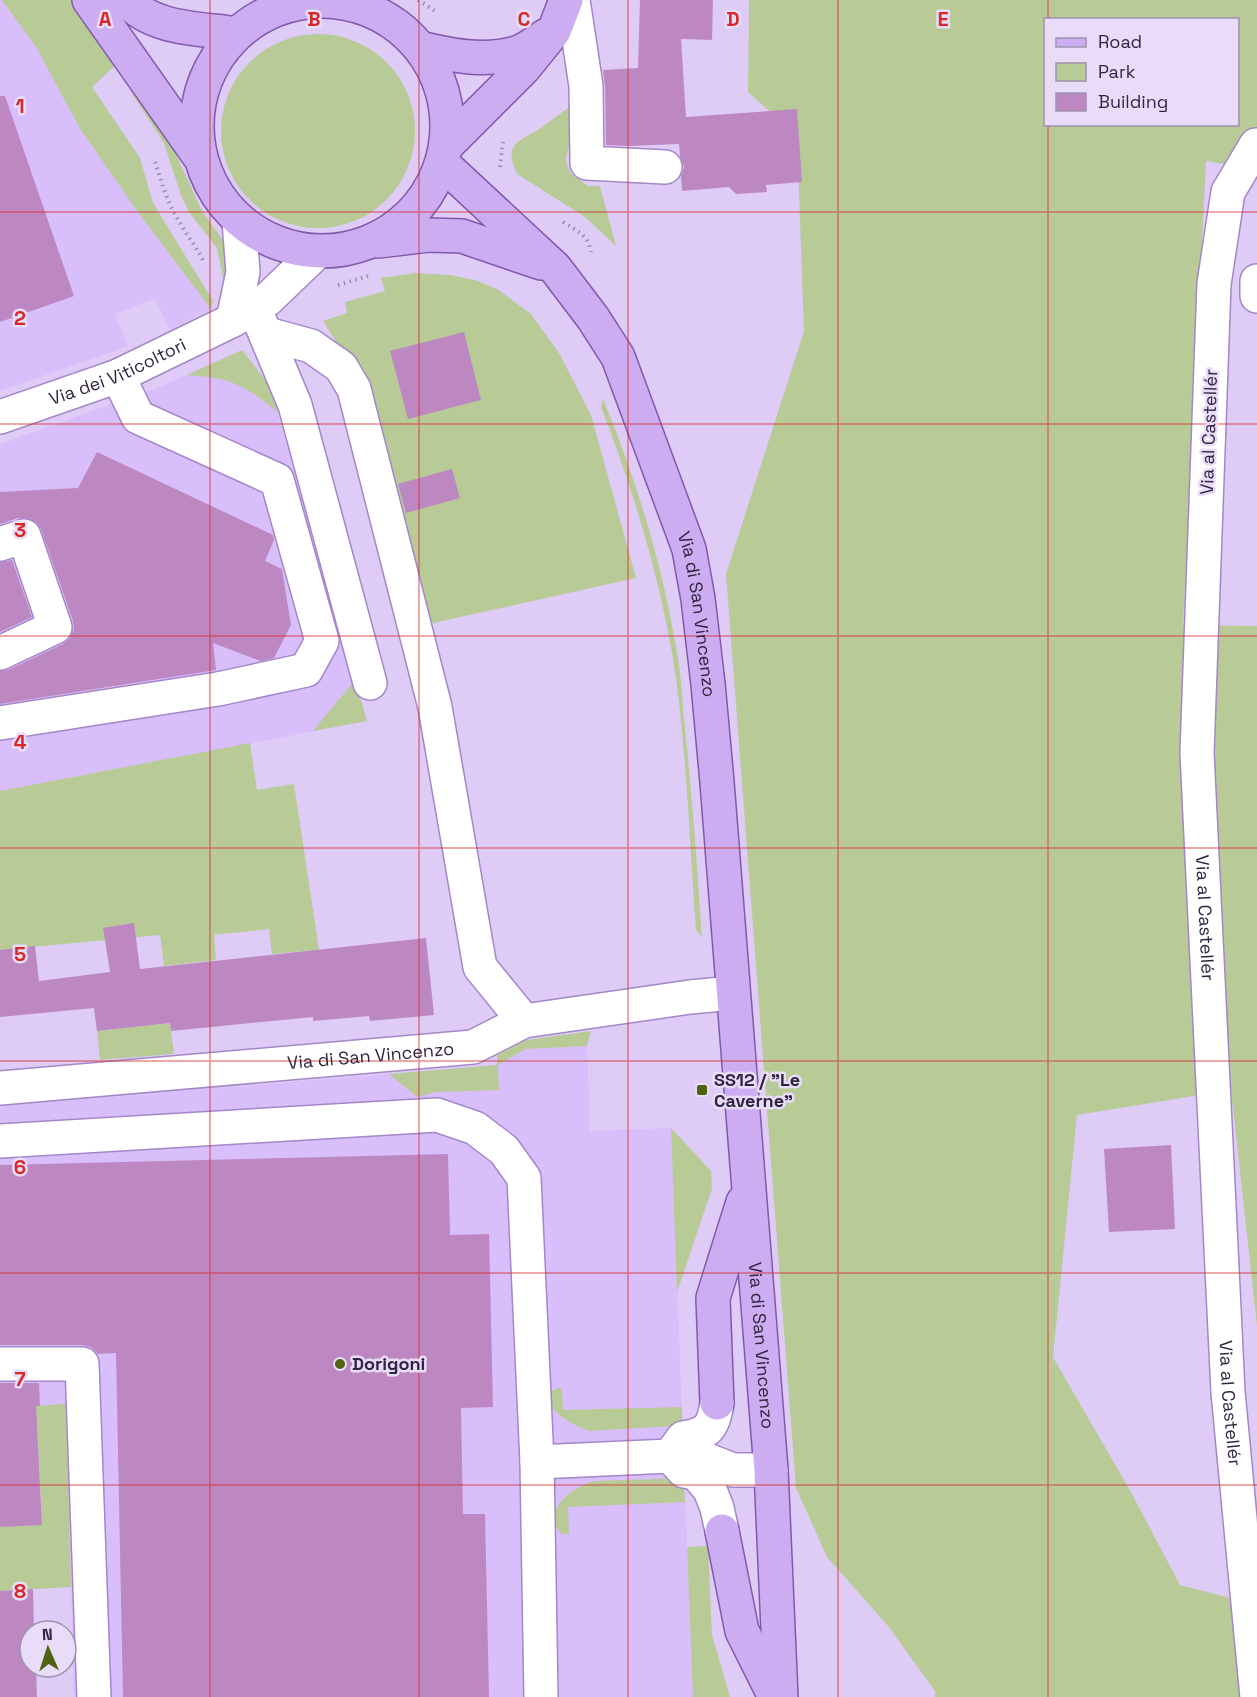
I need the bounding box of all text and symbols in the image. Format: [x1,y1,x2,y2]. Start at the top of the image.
text: A [99,6,112,32]
text: B [307,6,321,32]
text: C [518,6,531,32]
text: D [726,6,740,32]
text: E [937,6,949,32]
legend [1044,18,1239,126]
text: Road [1098,30,1142,53]
text: Park [1098,60,1136,83]
text: Building [1098,90,1168,113]
text: 1 [15,93,25,119]
text: 2 [14,305,26,331]
street label: Via dei Viticoltori [46,333,190,410]
street label: Via al Castellér [1195,368,1222,495]
text: 3 [14,517,26,543]
street label: Via di San Vincenzo [673,528,721,698]
text: 4 [14,729,27,755]
street label: Via al Castellér [1191,854,1220,981]
text: 5 [14,941,26,967]
street label: Via di San Vincenzo [286,1037,455,1074]
place label: SS12 / "Le Caverne" [714,1068,800,1112]
marker: SS12 / "Le Caverne" [695,1083,709,1097]
text: 6 [14,1154,26,1180]
street label: Via di San Vincenzo [744,1261,780,1430]
street label: Via al Castellér [1215,1340,1247,1467]
place label: Dorigoni [352,1352,425,1375]
marker: Dorigoni [333,1357,347,1371]
text: 7 [14,1366,26,1392]
text: 8 [14,1578,26,1604]
north arrow [18,1619,78,1679]
text: N [41,1624,53,1645]

